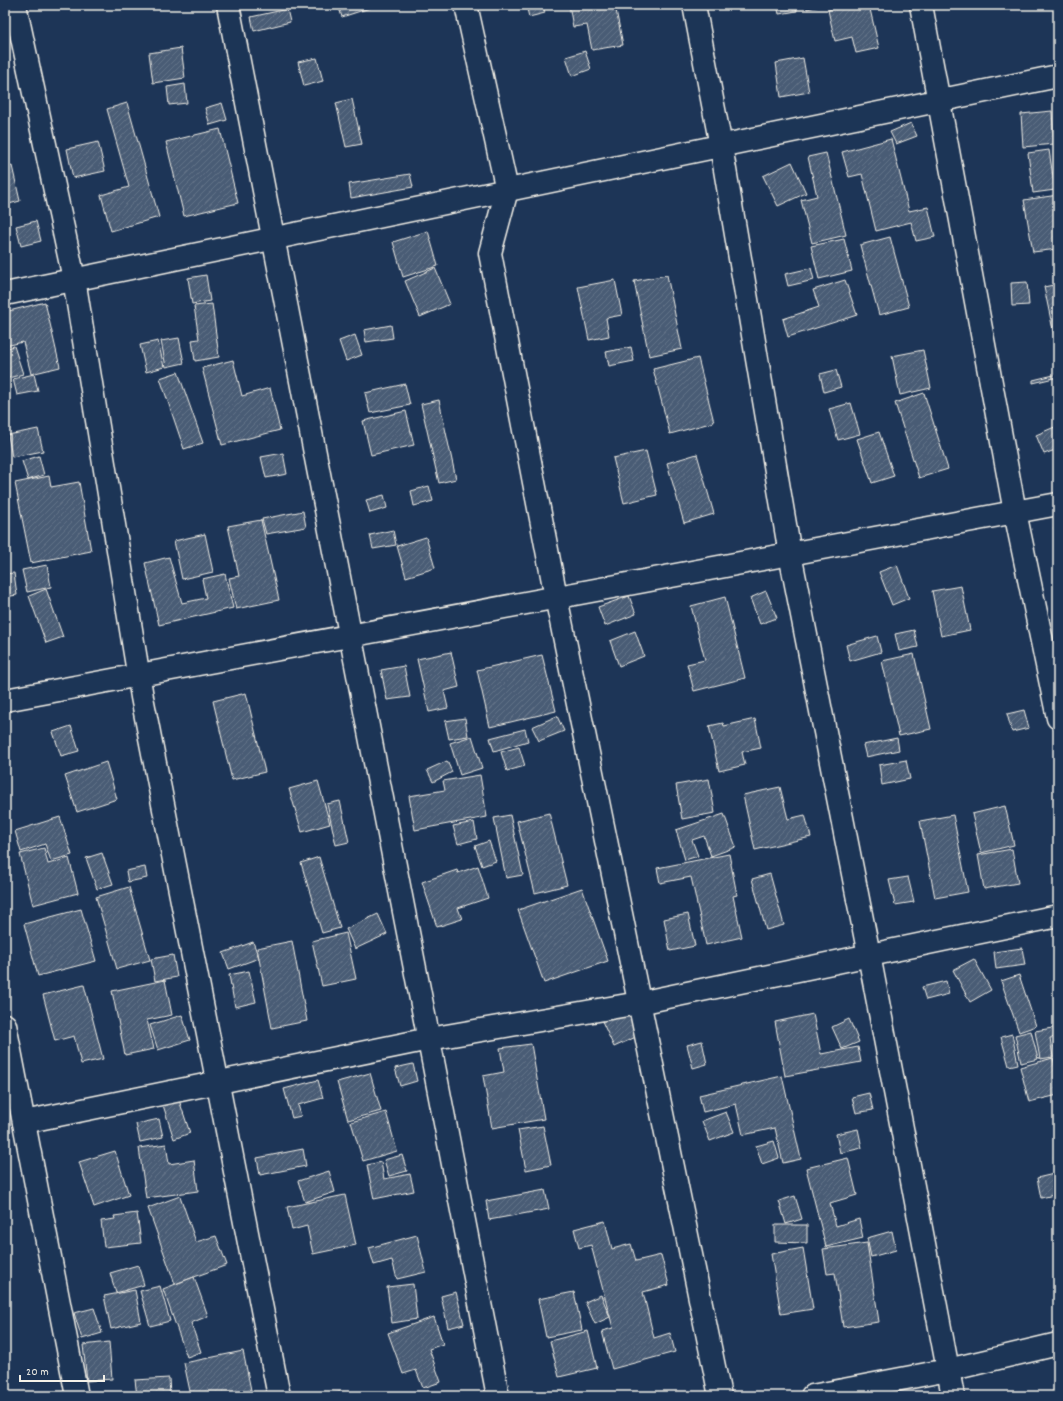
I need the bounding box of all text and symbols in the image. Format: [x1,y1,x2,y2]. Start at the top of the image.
scale bar [20,1357,104,1383]
text: 20 m [26,1364,49,1381]

